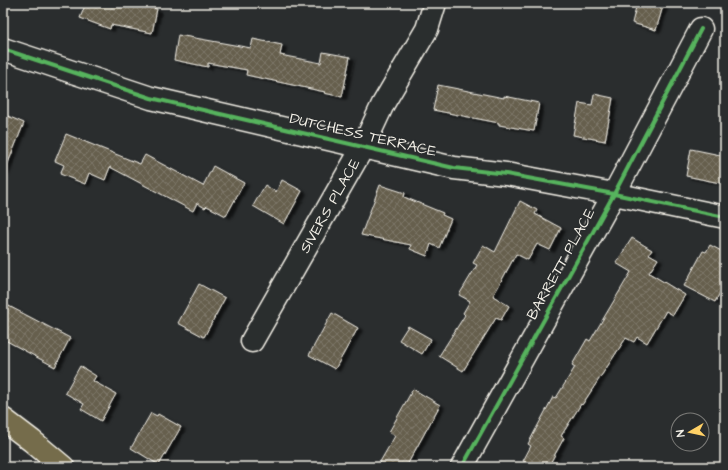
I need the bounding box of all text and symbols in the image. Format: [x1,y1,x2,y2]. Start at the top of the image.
street label: DUTCHESS TERRACE [288,108,439,162]
street label: SIVERS PLACE [294,154,365,257]
street label: BARRETT PLACE [522,204,600,323]
north arrow [670,412,710,452]
text: N [673,429,689,438]

